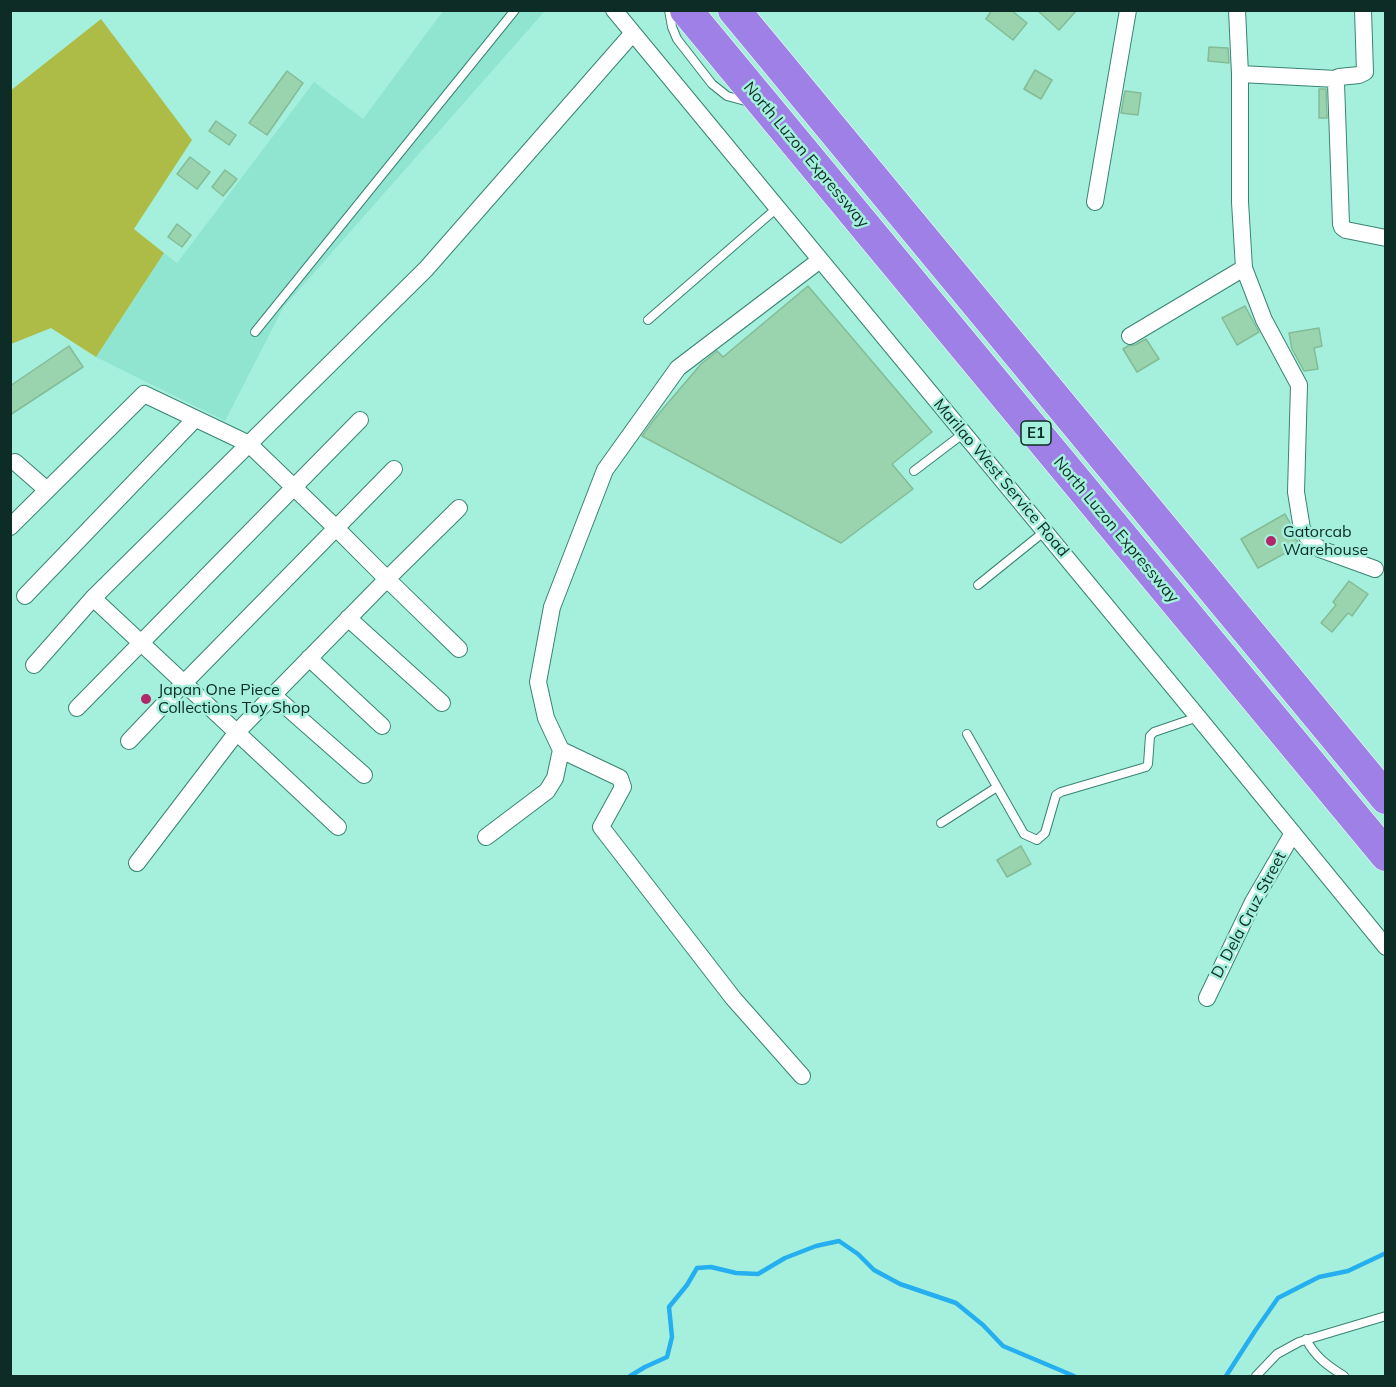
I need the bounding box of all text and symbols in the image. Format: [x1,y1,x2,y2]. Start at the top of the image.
street label: North Luzon Expressway [739,78,873,232]
street label: Marilao West Service Road [929,395,1073,561]
road number: E1 [1021,421,1051,445]
street label: North Luzon Expressway [1049,453,1183,607]
place label: Gatorcab Warehouse [1283,522,1368,560]
marker: Gatorcab Warehouse [1264,534,1278,548]
place label: Japan One Piece Collections Toy Shop [158,680,310,718]
marker: Japan One Piece Collections Toy Shop [139,692,153,706]
street label: D. Dela Cruz Street [1208,849,1290,981]

